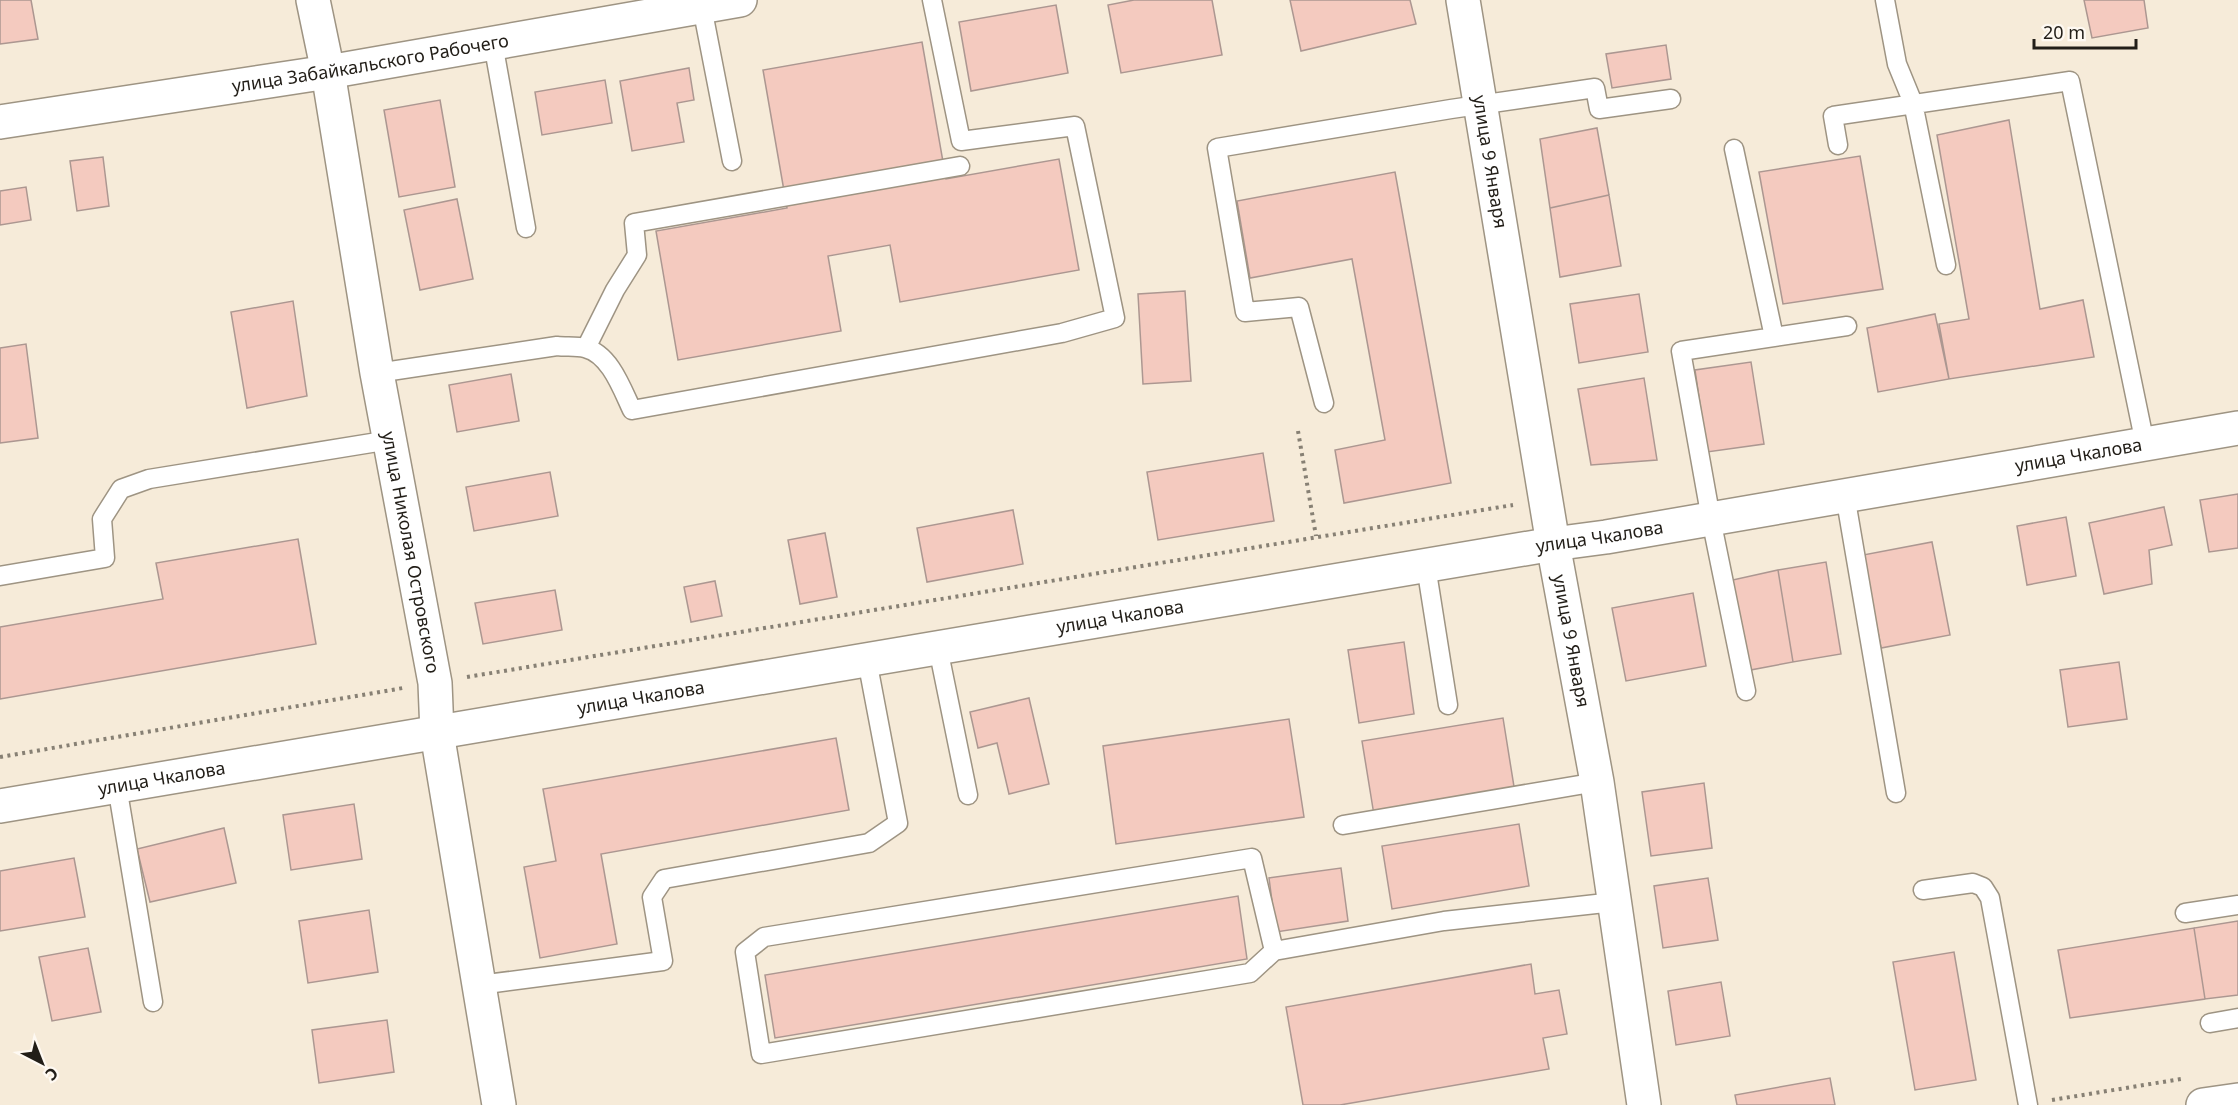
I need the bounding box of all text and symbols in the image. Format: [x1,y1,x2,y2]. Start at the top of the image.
scale bar [2034,12,2136,50]
text: 20 m [2043,20,2085,44]
street label: улица Забайкальского Рабочего [230,28,511,97]
street label: улица 9 Января [1468,93,1514,230]
street label: улица Николая Островского [377,429,446,675]
street label: улица Чкалова [2013,432,2144,477]
street label: улица Чкалова [1534,514,1665,558]
street label: улица 9 Января [1548,572,1596,709]
street label: улица Чкалова [1055,594,1185,639]
street label: улица Чкалова [575,674,706,719]
street label: улица Чкалова [96,755,227,800]
north arrow [12,1033,72,1093]
text: С [41,1063,63,1086]

